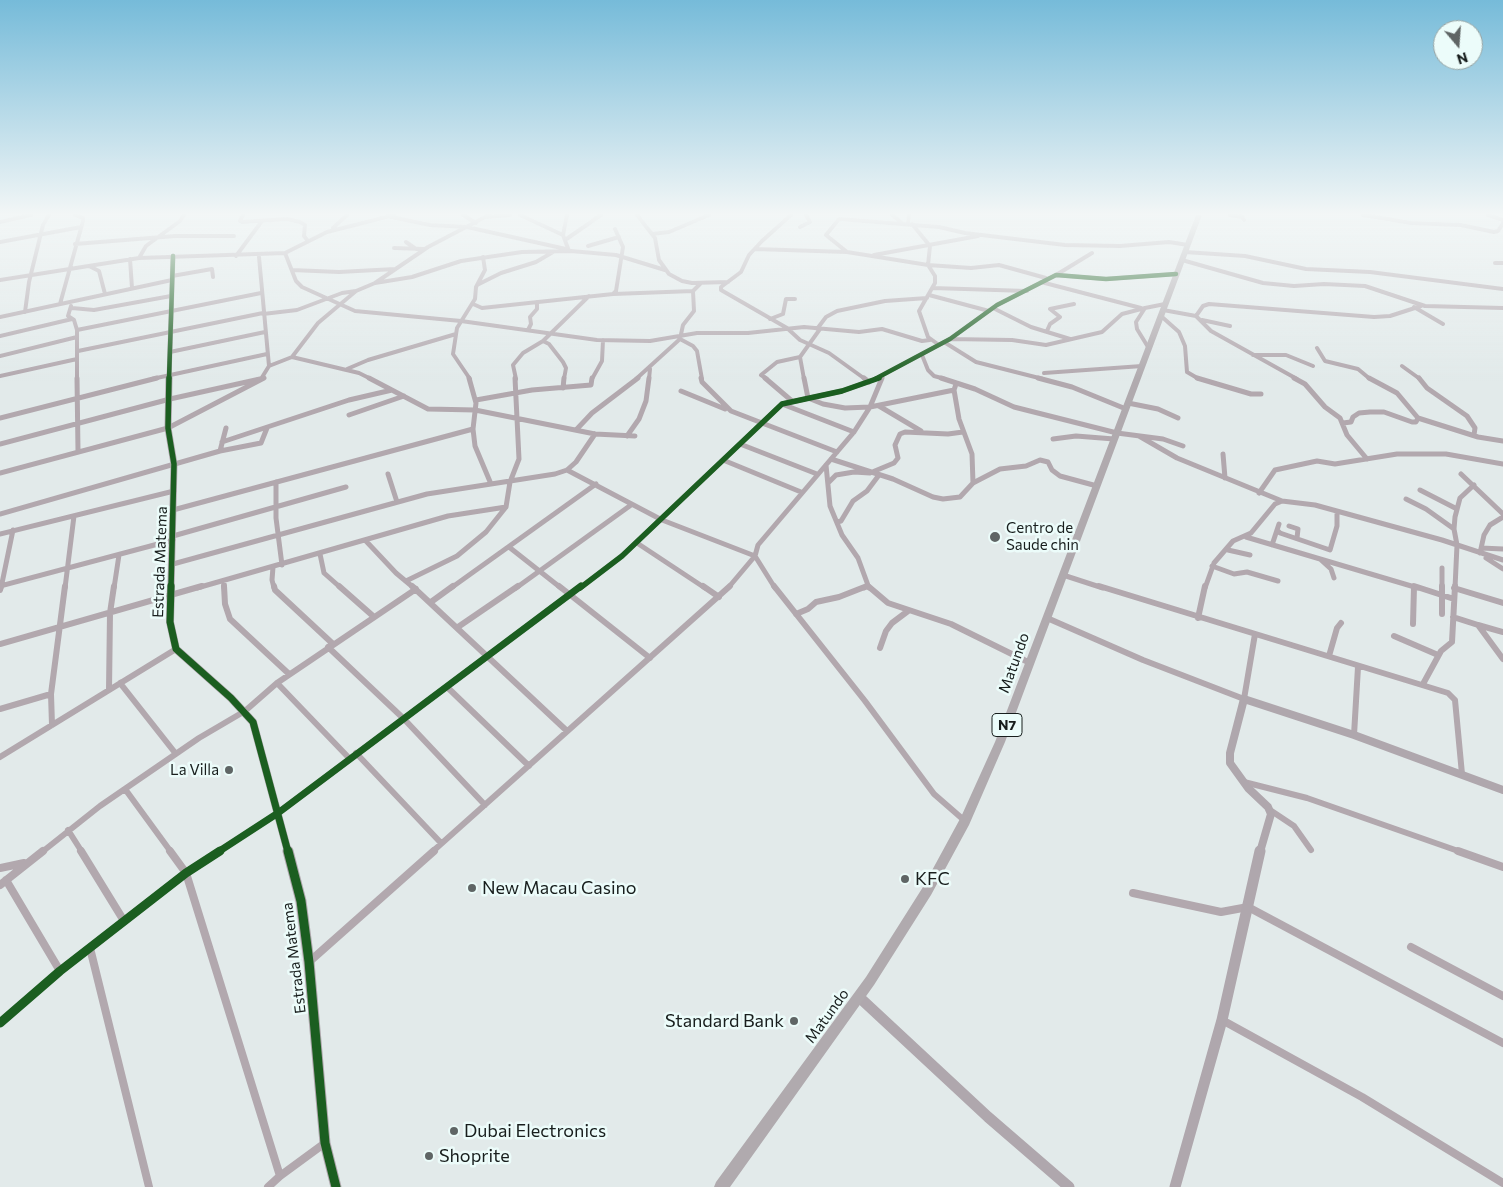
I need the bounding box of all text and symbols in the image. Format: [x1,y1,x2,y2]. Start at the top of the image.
north arrow [1433,20,1483,70]
text: N [1455,49,1470,68]
street label: Estrada Matema [149,506,171,618]
place label: Centro de Saude chin [1006,519,1079,554]
marker: Centro de Saude chin [988,530,1002,544]
street label: Matundo [995,630,1033,696]
road number: N7 [992,714,1022,736]
place label: La Villa [170,761,219,779]
marker: La Villa [223,764,235,776]
place label: KFC [915,868,950,890]
marker: KFC [899,873,911,885]
place label: New Macau Casino [482,877,637,899]
marker: New Macau Casino [466,882,478,894]
street label: Estrada Matema [278,901,310,1015]
street label: Matundo [801,985,853,1047]
place label: Standard Bank [665,1010,784,1032]
marker: Standard Bank [788,1015,800,1027]
place label: Dubai Electronics [464,1120,606,1142]
marker: Dubai Electronics [448,1125,460,1137]
place label: Shoprite [439,1145,510,1167]
marker: Shoprite [423,1150,435,1162]

